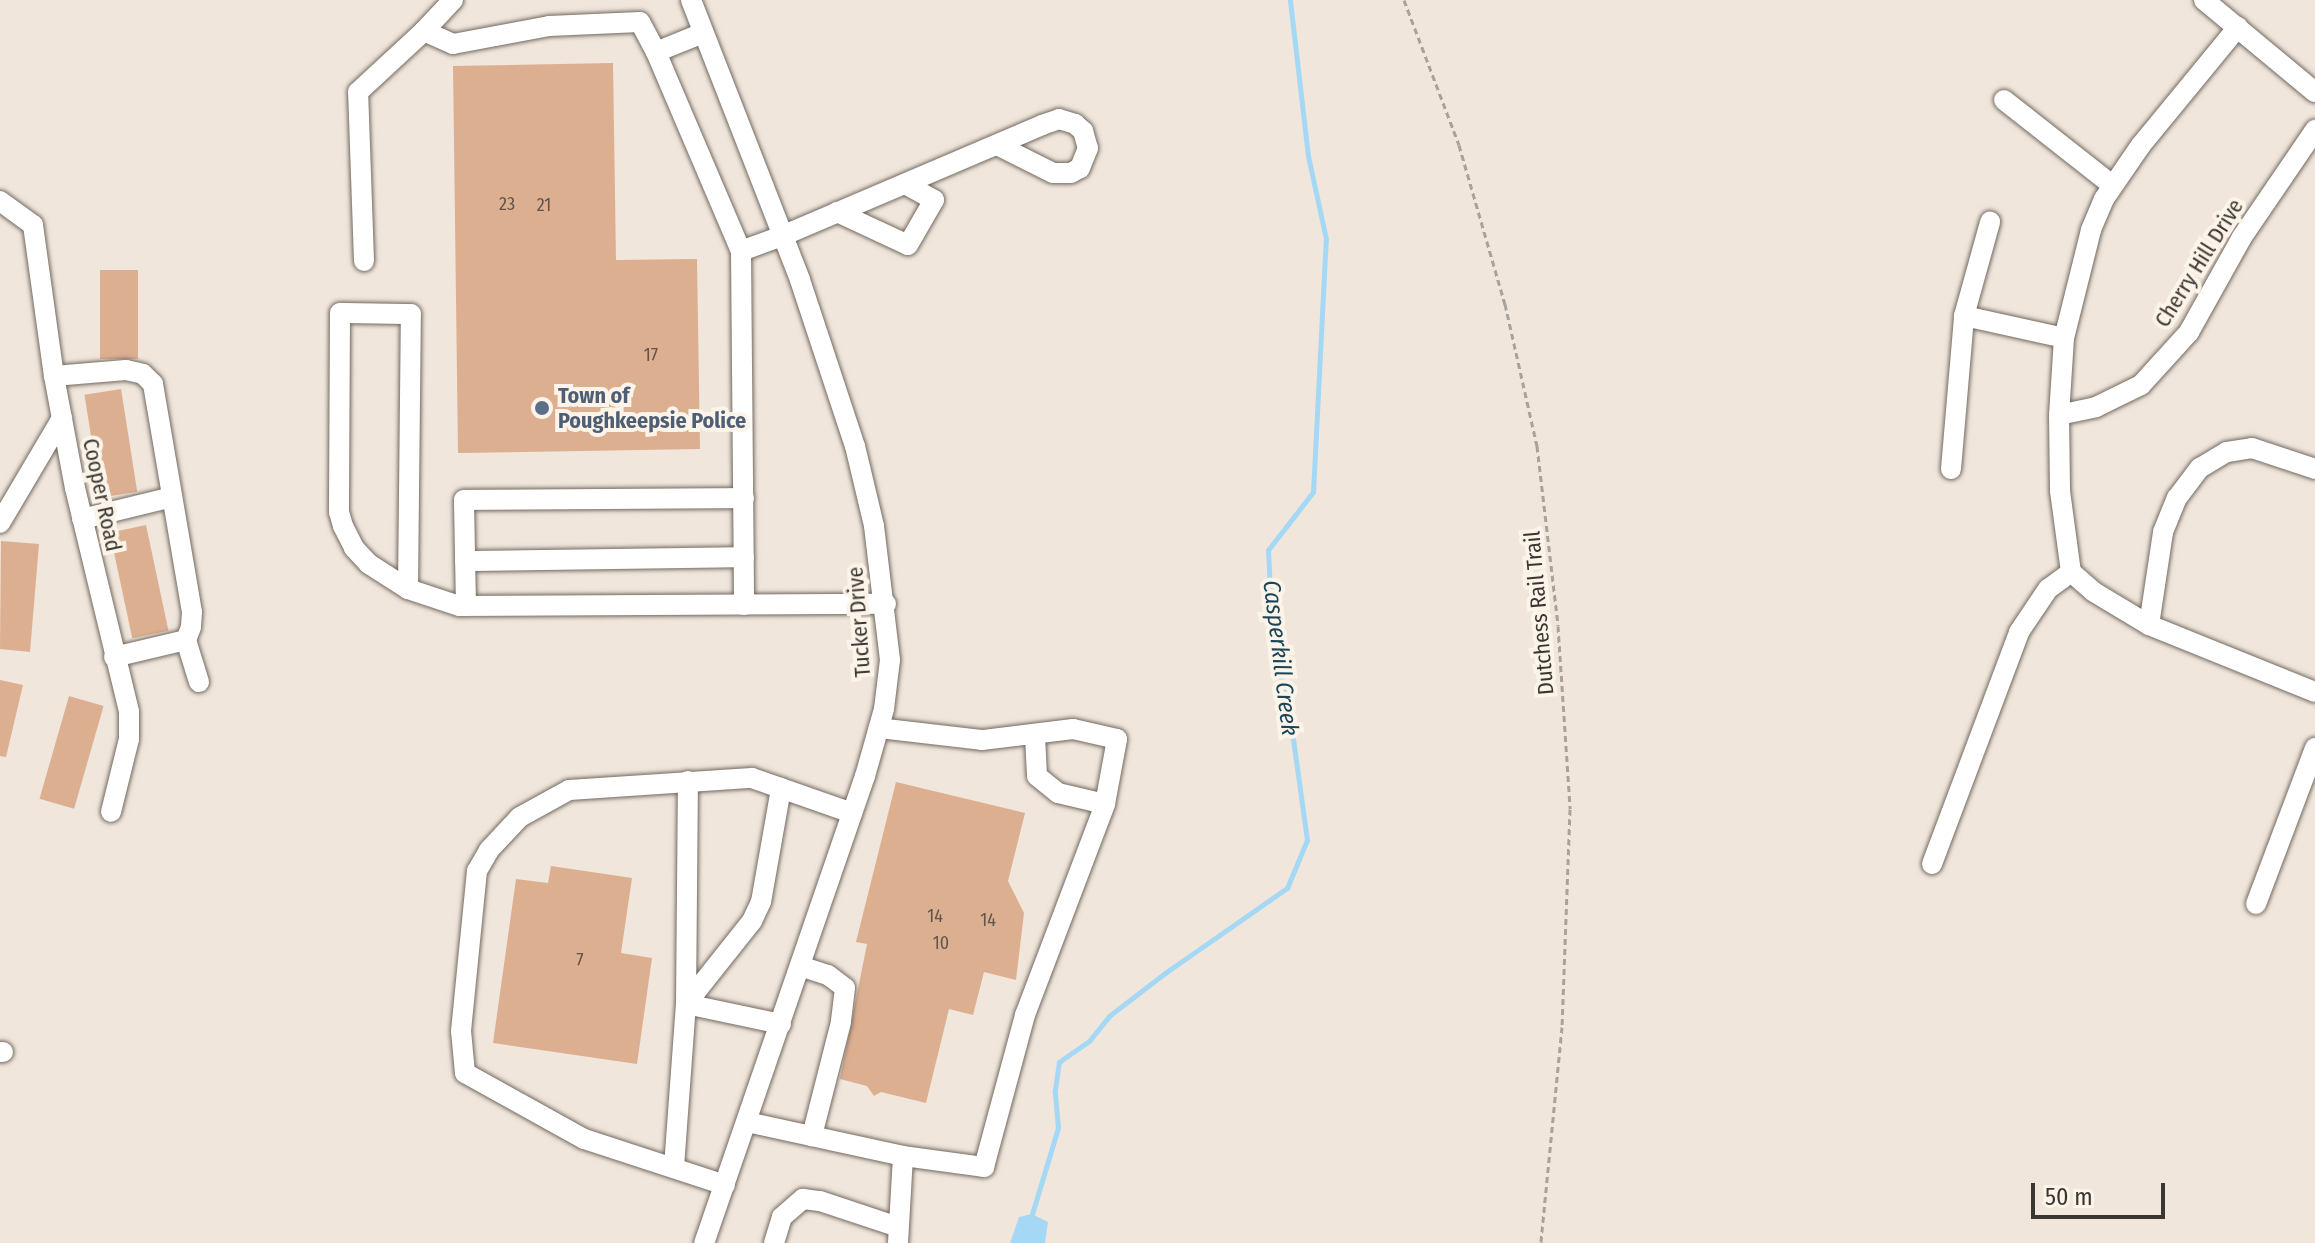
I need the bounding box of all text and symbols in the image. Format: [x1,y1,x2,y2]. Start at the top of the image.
house number: 23 [499,193,515,215]
house number: 21 [537,194,551,216]
street label: Cherry Hill Drive [2149,194,2249,332]
house number: 17 [644,344,658,366]
place label: Town of Poughkeepsie Police [558,382,746,434]
marker: Town of Poughkeepsie Police [533,399,551,417]
street label: Cooper Road [77,436,127,554]
street label: Dutchess Rail Trail [1519,530,1559,696]
street label: Tucker Drive [842,566,876,678]
water label: Casperkill Creek [1256,579,1304,737]
house number: 14 [927,905,943,927]
house number: 14 [980,909,996,931]
house number: 10 [933,932,949,954]
house number: 7 [576,949,584,971]
scale bar [2035,1167,2169,1217]
text: 50 m [2045,1183,2093,1211]

